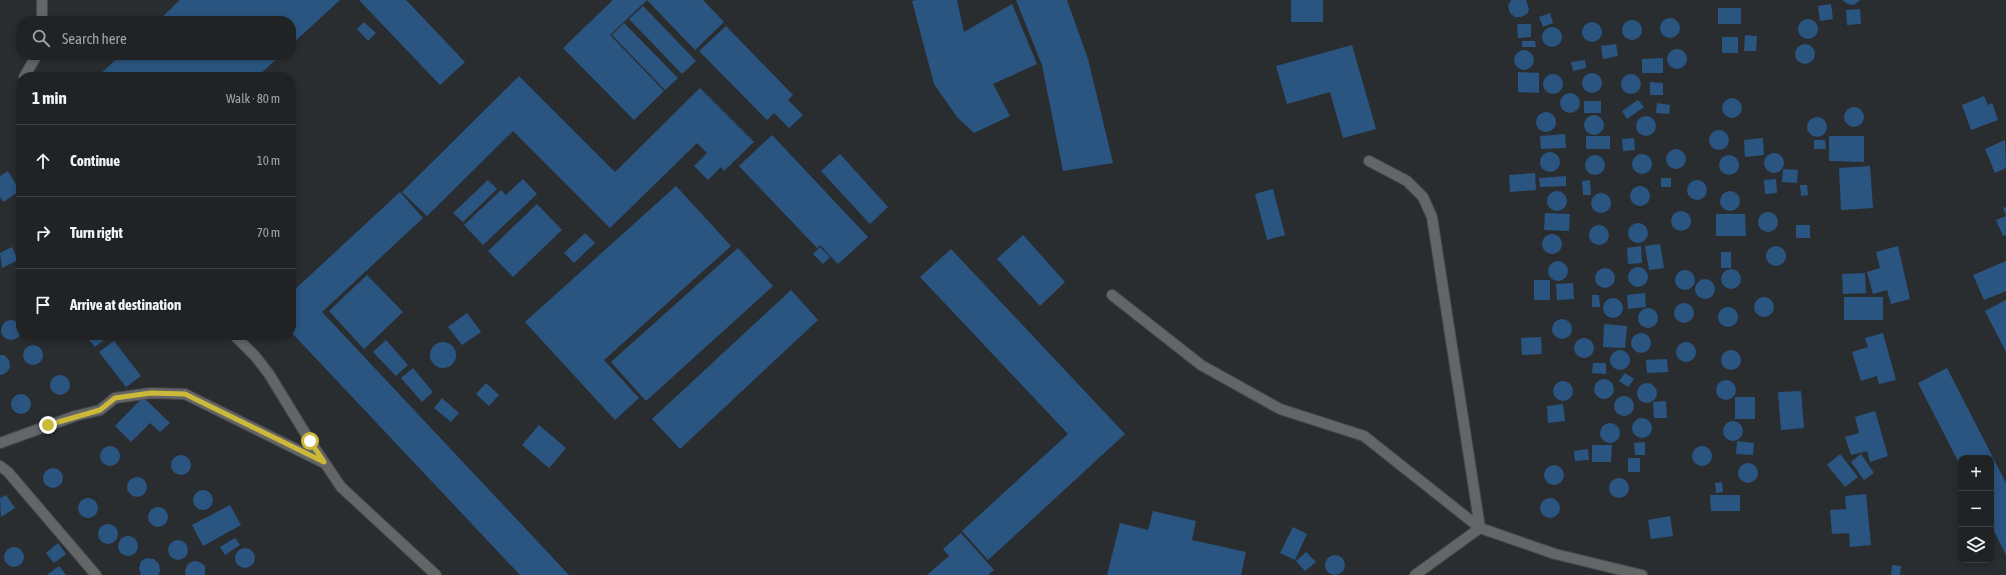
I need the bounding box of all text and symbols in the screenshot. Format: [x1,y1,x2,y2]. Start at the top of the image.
search box [16,16,296,60]
icon: search [30,27,52,49]
text: Search here [62,30,127,47]
text: 1 min [32,88,67,108]
text: Walk · 80 m [226,91,280,106]
icon: ahead [32,150,54,172]
text: Continue [70,152,120,169]
text: 10 m [257,153,280,168]
icon: right [32,222,54,244]
text: Turn right [70,224,123,241]
text: 70 m [257,225,280,240]
icon: arrive [32,294,54,316]
text: Arrive at destination [70,296,181,313]
route end [39,416,57,434]
route start [301,432,319,450]
map controls [1958,455,1994,563]
button: + [1958,455,1994,491]
button: − [1958,491,1994,527]
button: layers [1958,527,1994,563]

